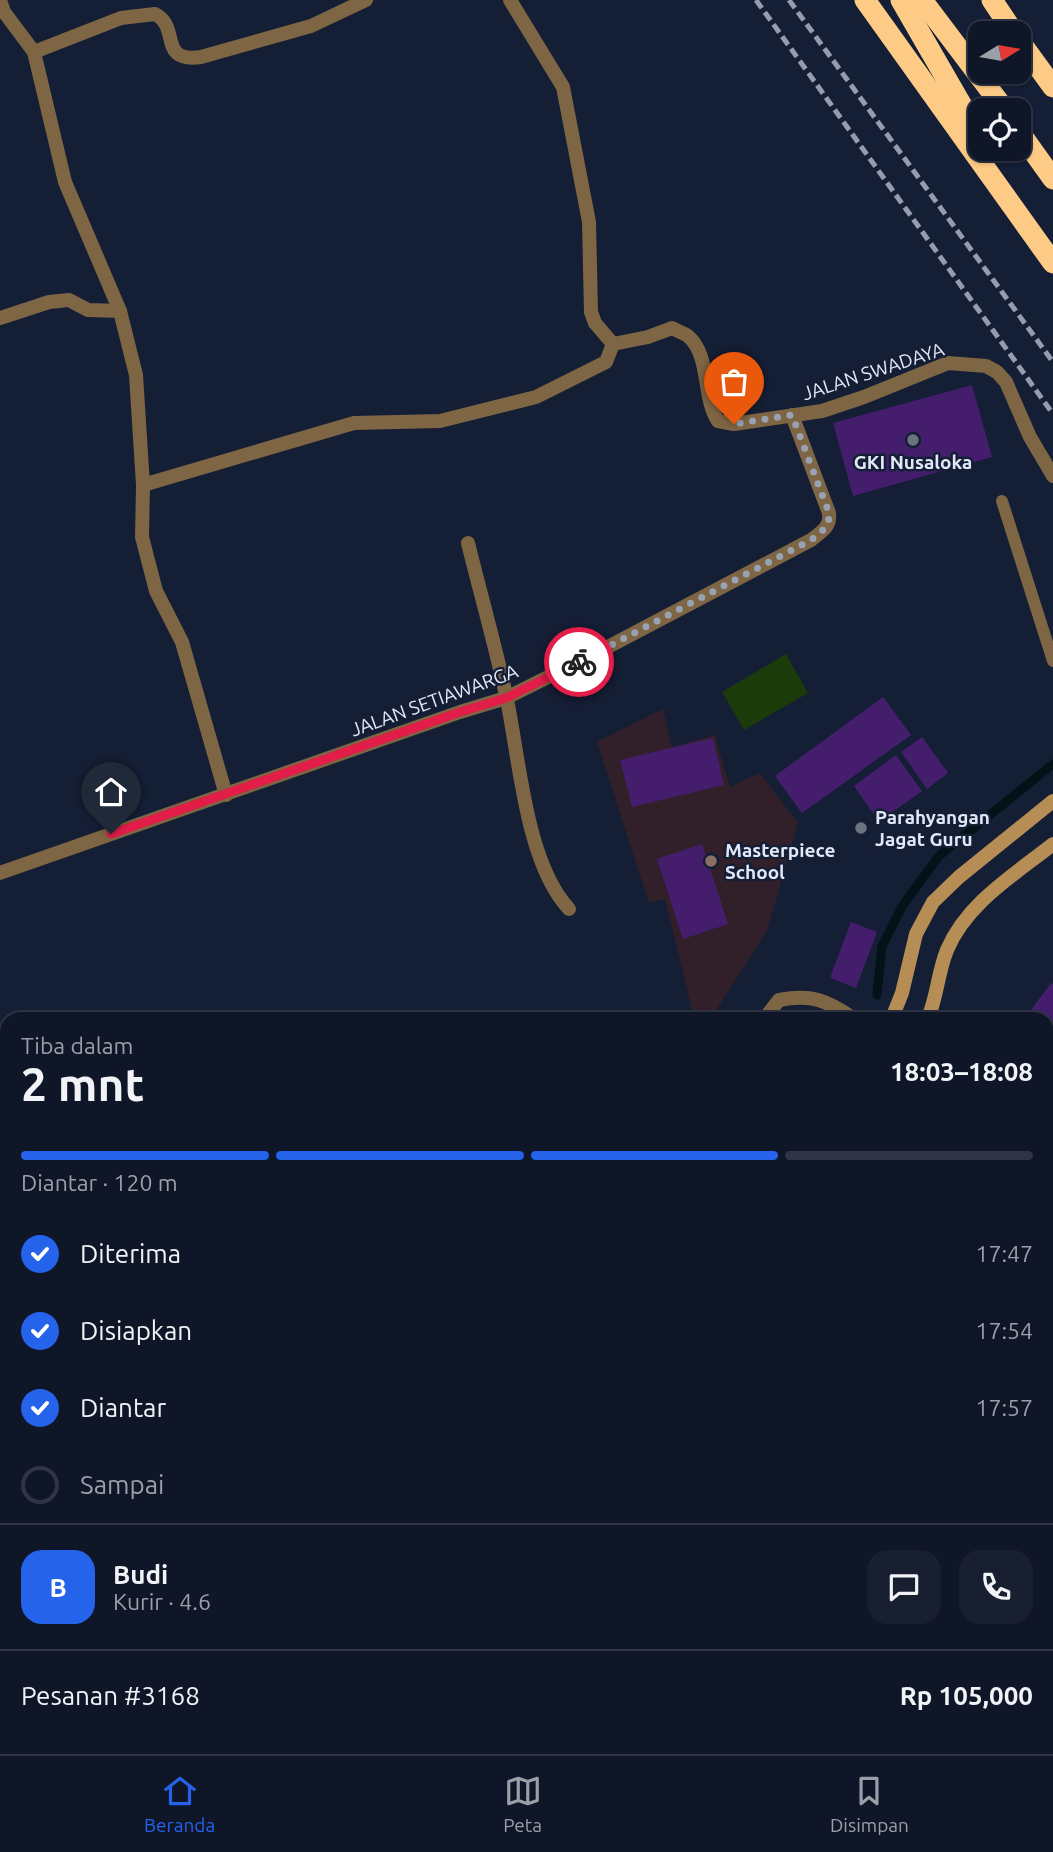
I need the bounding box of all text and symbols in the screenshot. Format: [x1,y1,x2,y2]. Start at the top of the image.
north arrow [968,21,1031,84]
map controls [968,21,1031,161]
button: locate [968,98,1031,161]
street label: JALAN SWADAYA [799,337,947,404]
pin [704,352,764,424]
icon: bag [715,363,753,401]
marker: GKI Nusaloka [905,432,921,448]
place label: GKI Nusaloka [854,451,972,473]
courier [544,627,614,697]
icon: bike [560,643,598,681]
street label: JALAN SETIAWARGA [347,659,521,741]
pin [81,762,141,834]
icon: home [92,773,130,811]
place label: Parahyangan Jagat Guru [875,806,990,850]
marker: Parahyangan Jagat Guru [853,820,869,836]
place label: Masterpiece School [725,839,835,883]
marker: Masterpiece School [703,853,719,869]
text: Tiba dalam [21,1033,133,1058]
text: 18:03–18:08 [890,1057,1033,1086]
text: 2 mnt [21,1058,144,1110]
text: Diantar · 120 m [21,1170,178,1195]
icon: check [21,1235,59,1273]
text: Diterima [80,1239,181,1268]
text: 17:47 [975,1241,1033,1266]
icon: check [21,1312,59,1350]
text: Disiapkan [80,1316,192,1345]
text: 17:54 [975,1318,1033,1343]
icon: check [21,1389,59,1427]
text: Diantar [80,1393,166,1422]
text: 17:57 [975,1395,1033,1420]
text: Sampai [80,1470,164,1499]
button: chat [867,1550,941,1624]
button: phone [959,1550,1033,1624]
text: Budi [113,1560,168,1589]
text: B [49,1573,67,1602]
text: Kurir · 4.6 [113,1589,211,1614]
text: Pesanan #3168 [21,1681,200,1710]
text: Rp 105,000 [900,1681,1033,1710]
tab: Beranda [144,1772,215,1836]
tab: Peta [503,1772,542,1836]
tab: Disimpan [830,1772,909,1836]

